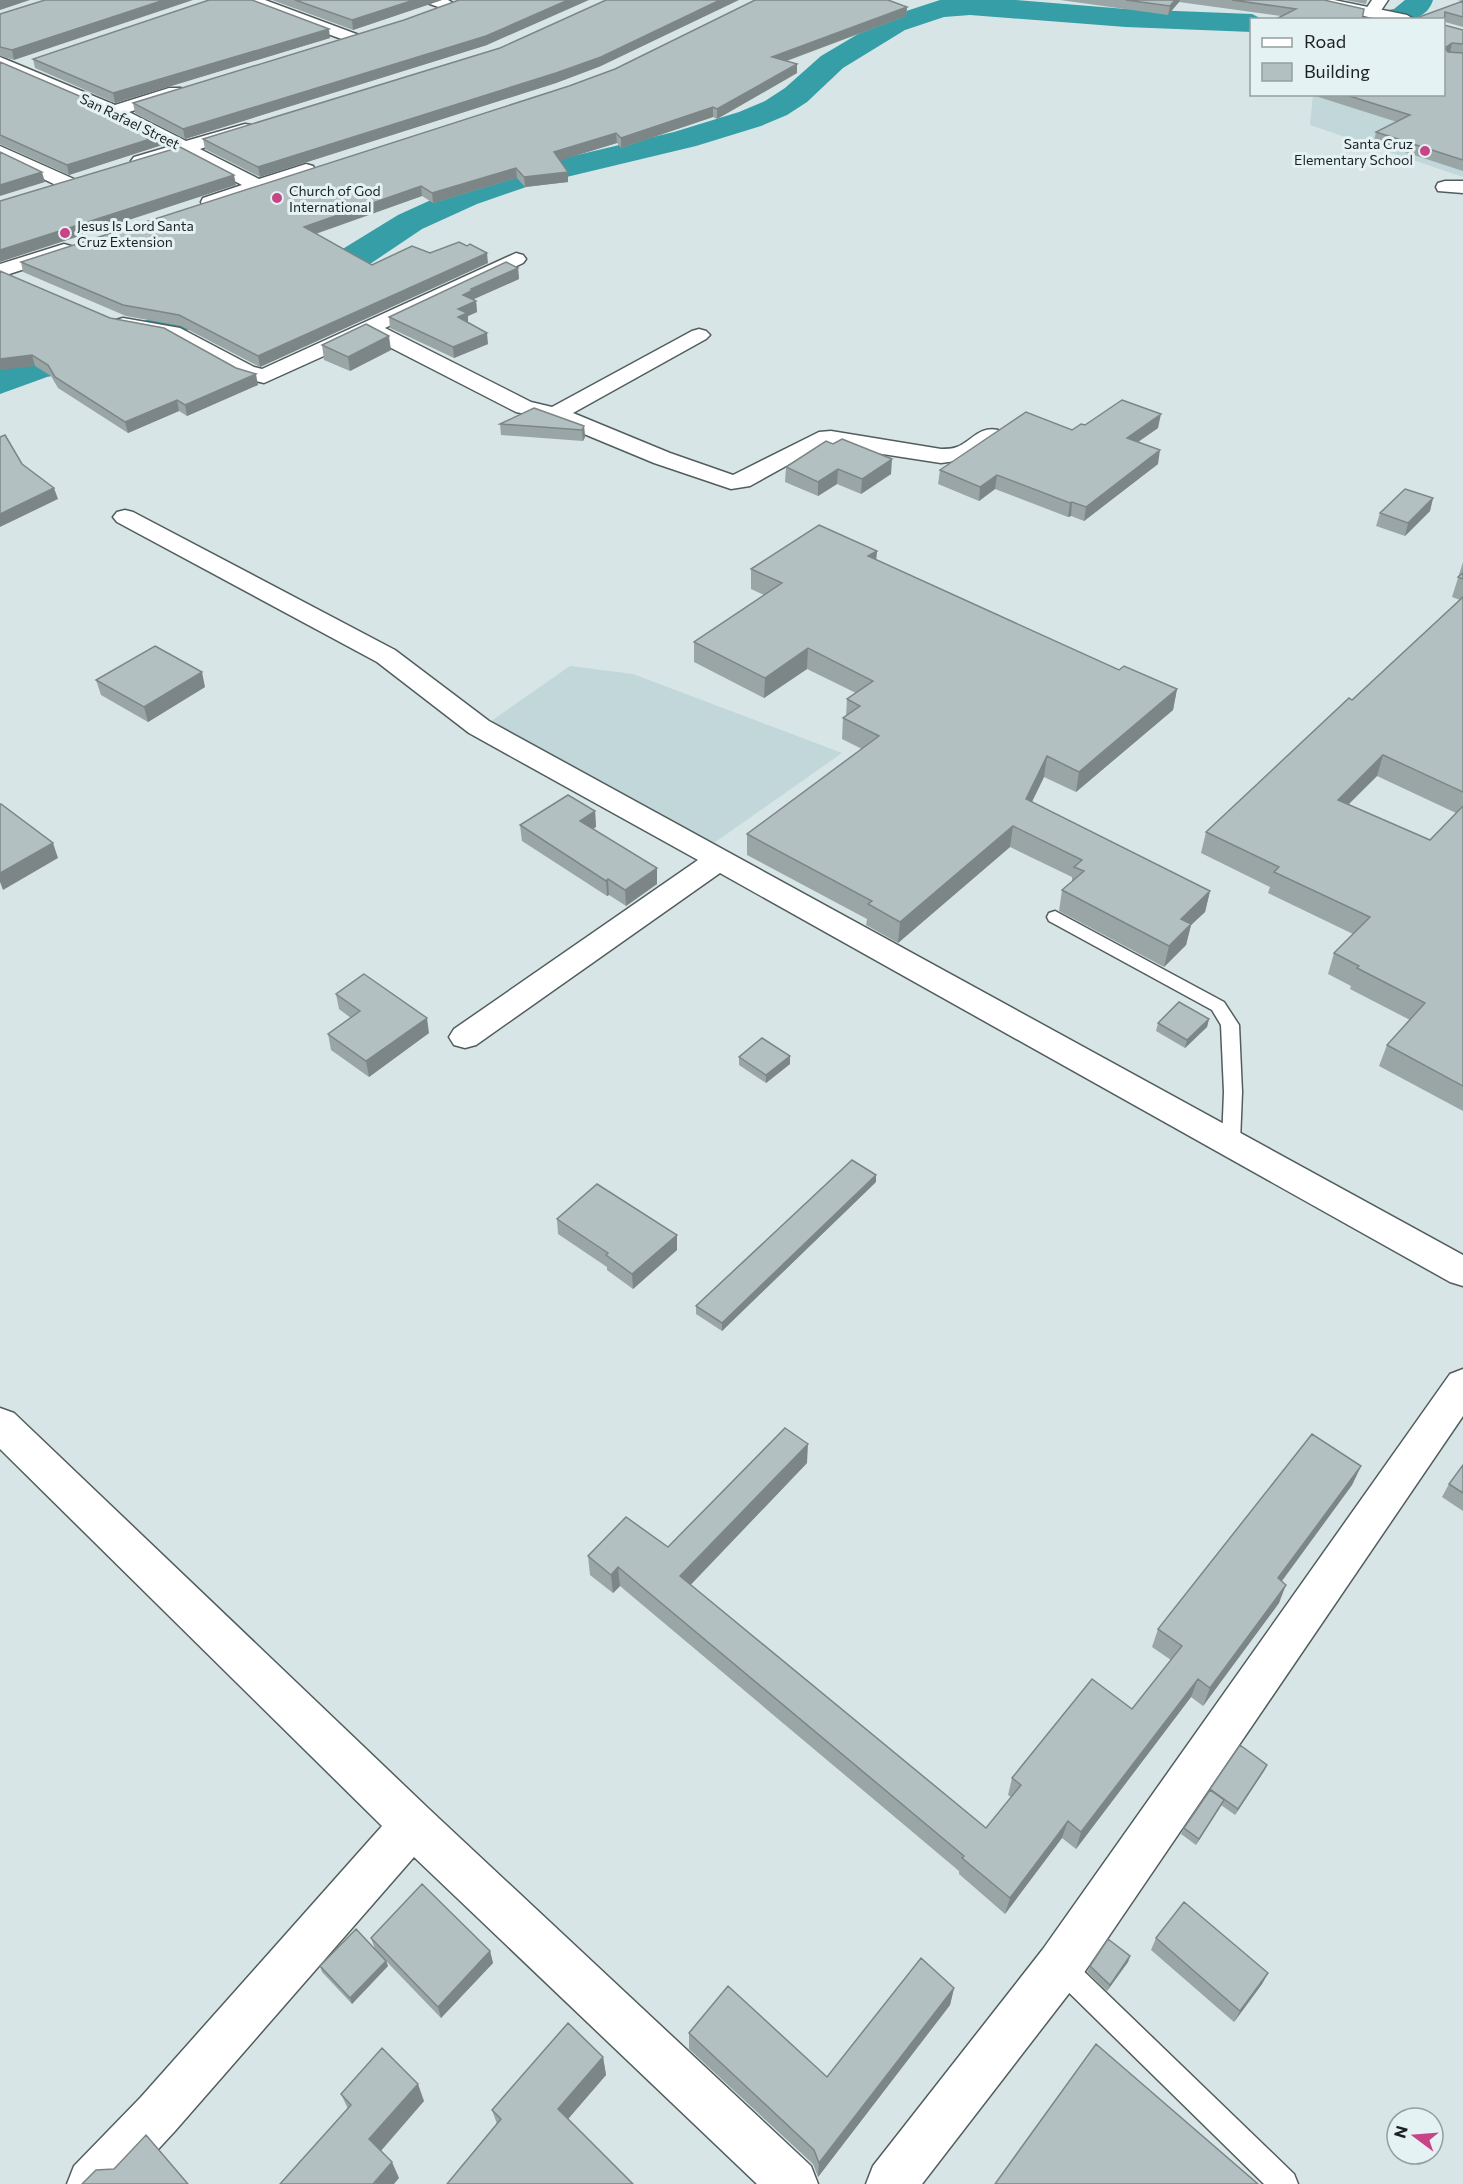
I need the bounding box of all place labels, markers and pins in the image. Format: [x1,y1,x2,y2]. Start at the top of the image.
place label: Santa Cruz Elementary School [1294,135,1413,168]
marker: Santa Cruz Elementary School [1418,144,1432,158]
place label: Church of God International [289,182,381,215]
marker: Church of God International [270,191,284,205]
place label: Jesus Is Lord Santa Cruz Extension [77,217,194,250]
marker: Jesus Is Lord Santa Cruz Extension [58,226,72,240]

